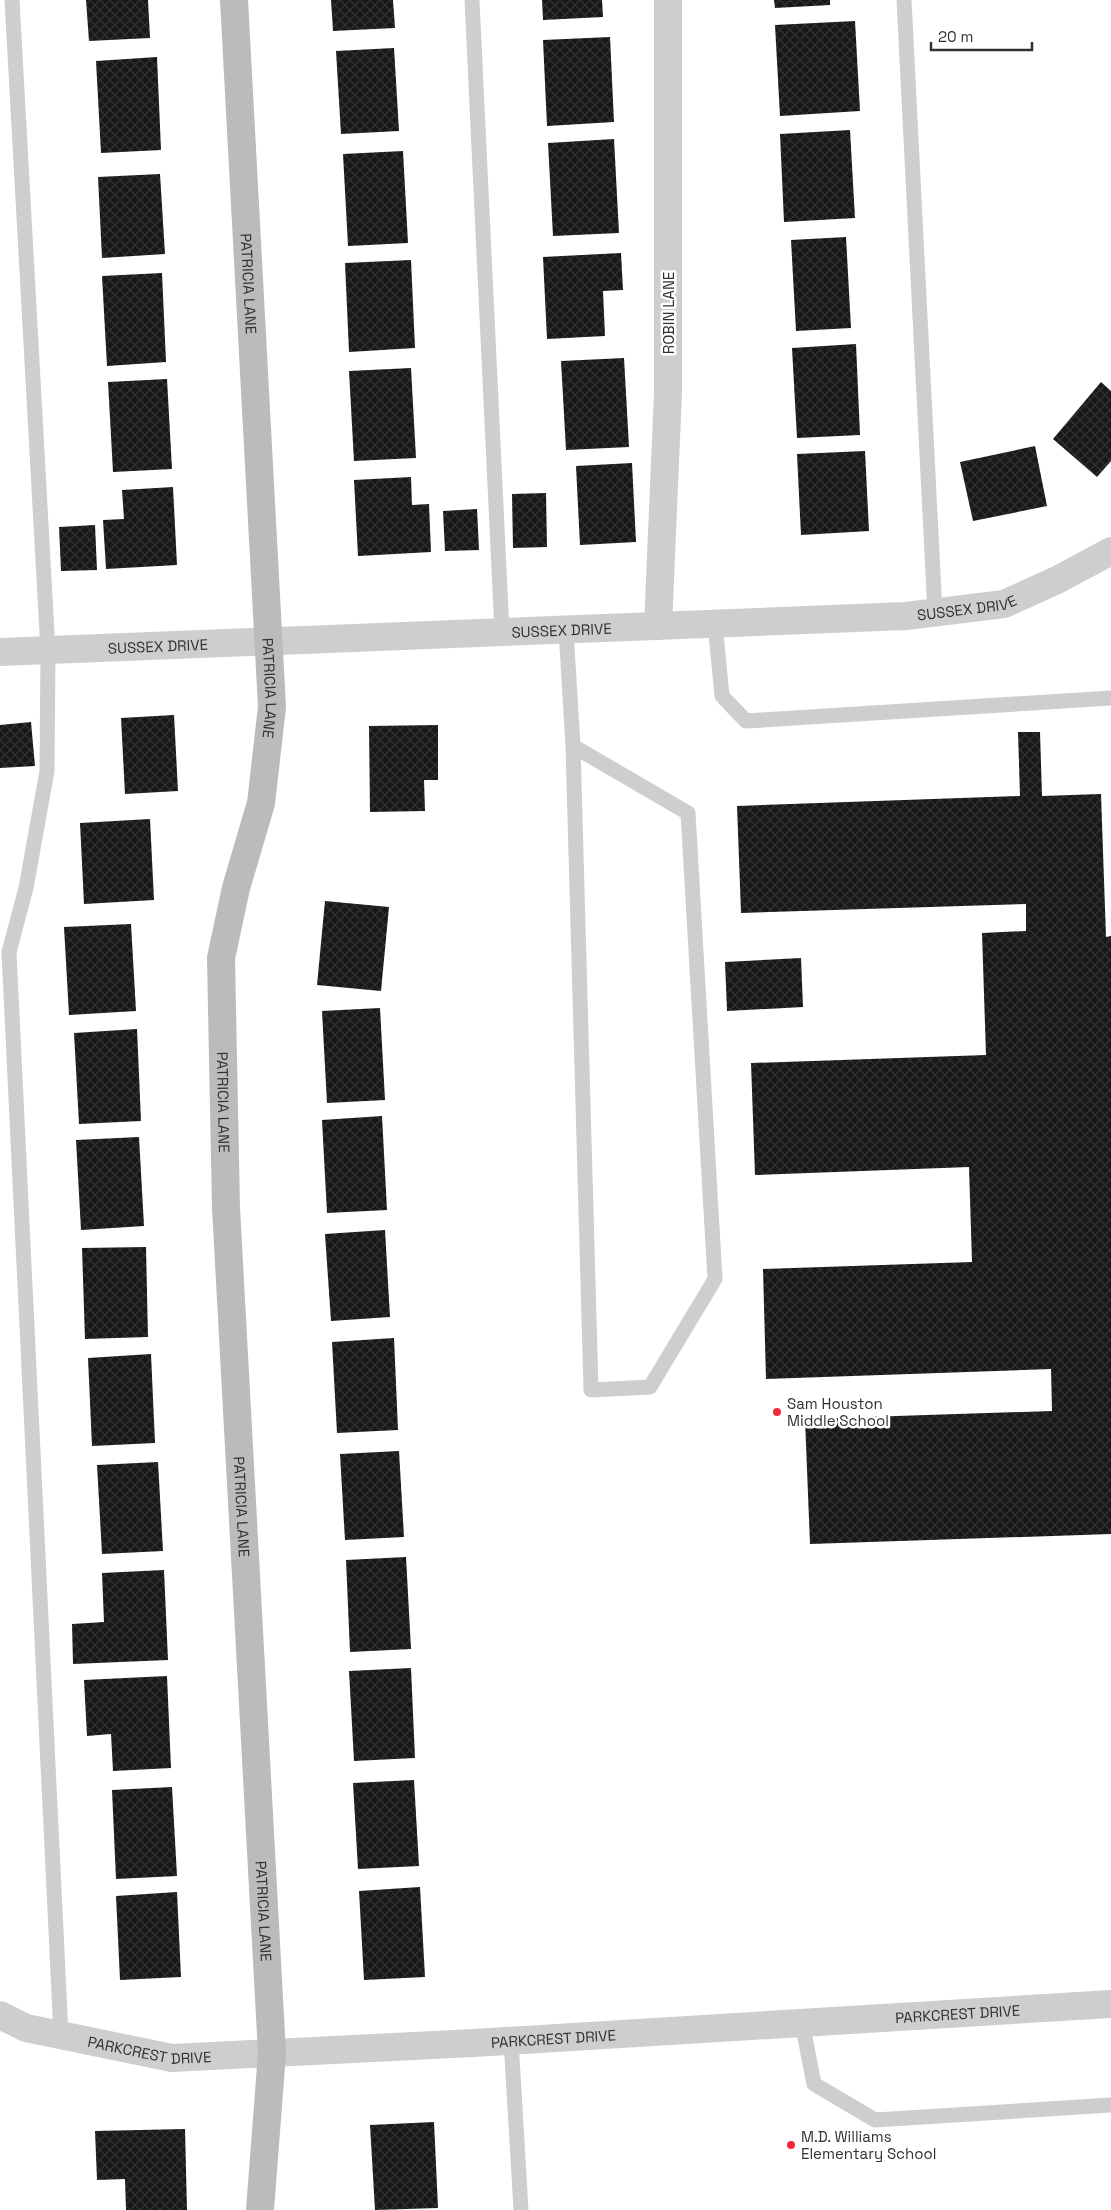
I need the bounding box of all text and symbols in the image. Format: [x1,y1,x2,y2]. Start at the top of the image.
scale bar [931,20,1032,52]
text: 20 m [938,27,973,46]
street label: PATRICIA LANE [237,233,261,335]
street label: ROBIN LANE [659,272,678,354]
street label: SUSSEX DRIVE [916,590,1020,624]
street label: SUSSEX DRIVE [511,618,612,641]
street label: SUSSEX DRIVE [107,634,208,657]
street label: PATRICIA LANE [259,637,282,739]
street label: PATRICIA LANE [213,1051,234,1153]
place label: Sam Houston Middle School [787,1394,889,1430]
marker: Sam Houston Middle School [771,1406,783,1418]
street label: PATRICIA LANE [230,1456,254,1558]
street label: PATRICIA LANE [252,1860,277,1962]
street label: PARKCREST DRIVE [895,2000,1021,2027]
street label: PARKCREST DRIVE [490,2025,616,2051]
street label: PARKCREST DRIVE [86,2031,212,2068]
place label: M.D. Williams Elementary School [801,2127,937,2163]
marker: M.D. Williams Elementary School [785,2139,797,2151]

